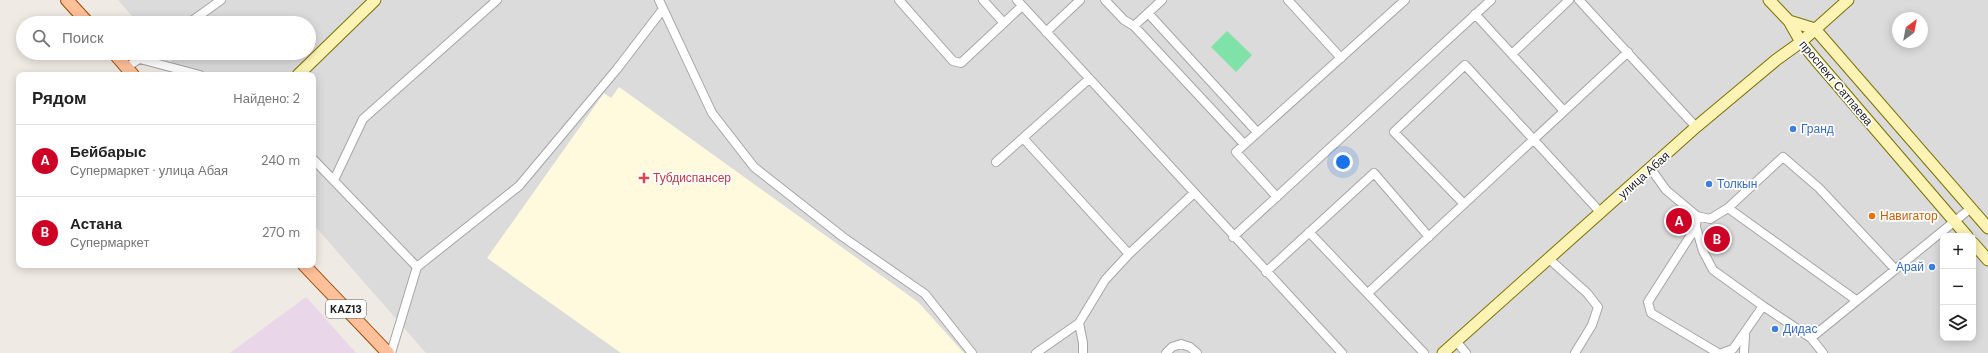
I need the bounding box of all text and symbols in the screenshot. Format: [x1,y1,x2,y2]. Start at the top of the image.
north arrow [1892,12,1928,48]
search box [16,16,316,60]
icon: search [30,27,52,49]
text: Поиск [62,28,104,48]
street label: проспект Сатпаева [1796,37,1877,129]
text: Рядом [32,87,87,109]
text: Найдено: 2 [233,90,300,107]
place label: Гранд [1801,121,1834,137]
marker: Гранд [1788,124,1798,134]
text: Бейбарыс [70,142,146,162]
street label: улица Абая [1615,148,1673,202]
text: A [40,152,50,169]
text: 240 m [261,152,300,169]
your location [1333,152,1353,172]
text: Супермаркет · улица Абая [70,162,228,179]
place label: Тубдиспансер [653,170,731,186]
marker: Тубдиспансер [638,172,650,184]
place label: Толкын [1717,176,1757,192]
marker: Толкын [1704,179,1714,189]
pin: A [1666,206,1692,236]
place label: Навигатор [1880,208,1938,224]
marker: Навигатор [1867,211,1877,221]
text: Астана [70,214,122,234]
text: B [41,224,49,241]
text: 270 m [262,224,300,241]
pin: B [1704,224,1730,254]
map controls [1940,233,1976,341]
button: + [1940,233,1976,269]
text: Супермаркет [70,234,149,251]
place label: Арай [1896,259,1924,275]
marker: Арай [1927,262,1937,272]
button: − [1940,269,1976,305]
road number: KAZ13 [326,300,366,318]
button: layers [1940,305,1976,341]
place label: Дидас [1783,321,1818,337]
marker: Дидас [1770,324,1780,334]

